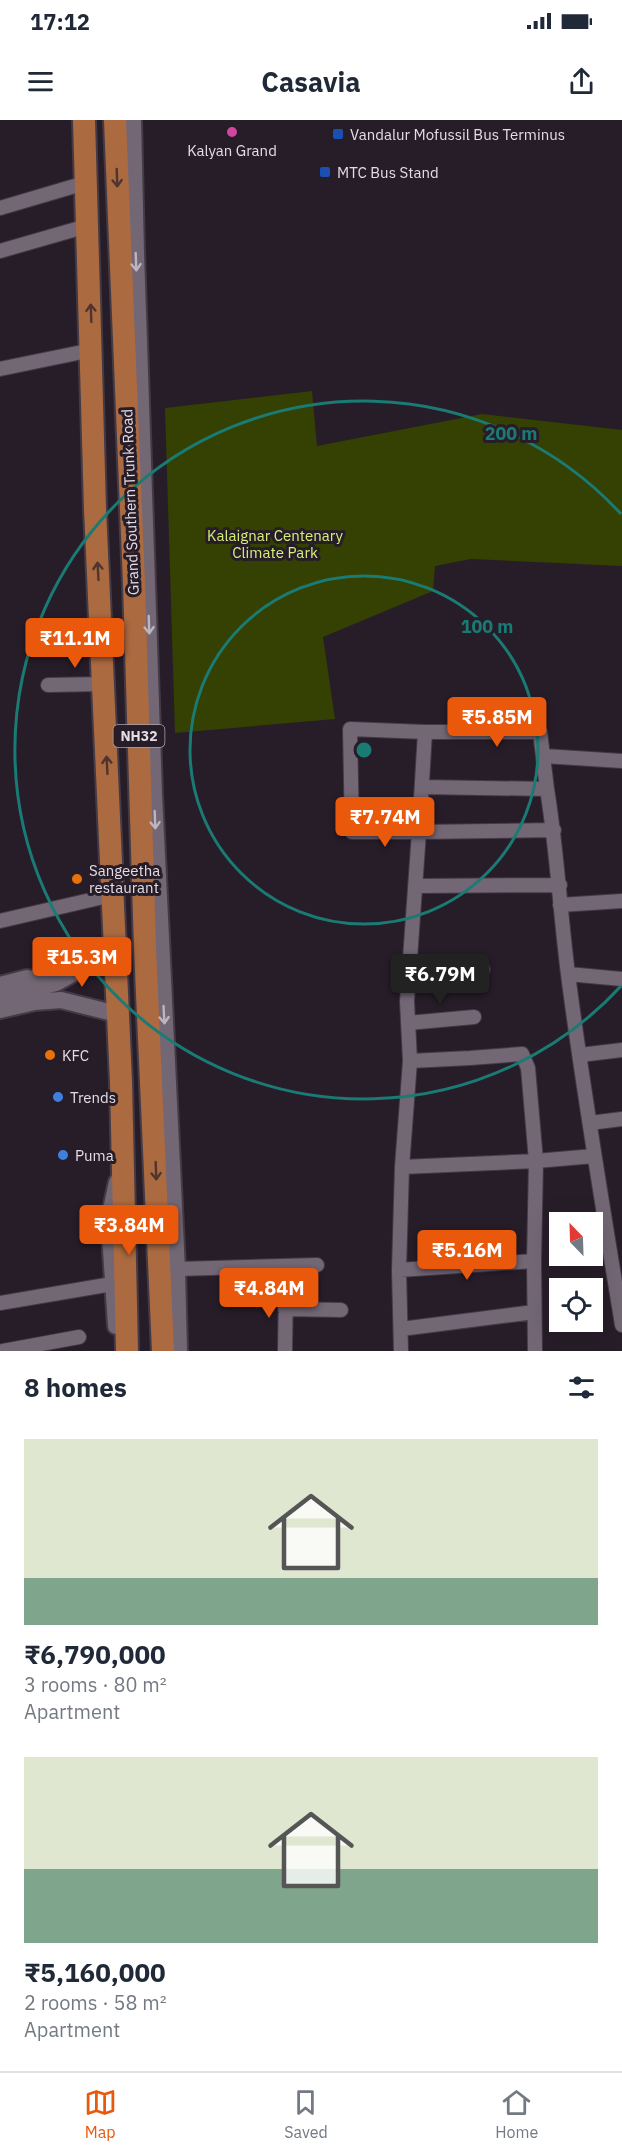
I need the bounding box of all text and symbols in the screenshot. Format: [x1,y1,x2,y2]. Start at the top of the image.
text: 17:12 [30,7,90,36]
text: Casavia [261,64,361,99]
icon: menu [24,65,57,98]
icon: share [565,65,598,98]
marker: Kalyan Grand [225,125,239,139]
place label: Vandalur Mofussil Bus Terminus [350,125,565,144]
marker: Vandalur Mofussil Bus Terminus [331,127,345,141]
place label: Kalyan Grand [187,141,277,160]
place label: MTC Bus Stand [337,163,439,182]
marker: MTC Bus Stand [318,165,332,179]
one-way arrow [111,168,122,188]
one-way arrow [130,252,142,272]
one-way arrow [85,303,96,323]
street label: Grand Southern Trunk Road [117,409,143,595]
text: 200 m [485,422,537,445]
park label: Kalaignar Centenary Climate Park [207,526,343,562]
one-way arrow [93,561,104,581]
one-way arrow [143,615,154,635]
text: 100 m [461,615,513,638]
pin: ₹11.1M [26,618,124,669]
text: ₹11.1M [39,624,111,651]
pin: ₹5.85M [448,697,546,748]
text: ₹5.85M [461,703,533,730]
road number: NH32 [114,725,164,747]
centre of rings [354,740,374,760]
one-way arrow [101,756,112,776]
pin: ₹7.74M [336,797,434,848]
text: ₹7.74M [349,803,421,830]
one-way arrow [150,810,161,830]
place label: Sangeetha restaurant [89,861,160,897]
marker: Sangeetha restaurant [70,872,84,886]
pin: ₹15.3M [33,937,131,988]
text: ₹15.3M [46,943,118,970]
pin: ₹6.79M [391,954,489,1005]
text: ₹6.79M [404,960,476,987]
one-way arrow [158,1004,169,1024]
place label: KFC [62,1046,89,1065]
marker: KFC [43,1048,57,1062]
place label: Trends [70,1088,116,1107]
marker: Trends [51,1090,65,1104]
place label: Puma [75,1146,114,1165]
marker: Puma [56,1148,70,1162]
one-way arrow [150,1160,161,1180]
pin: ₹3.84M [80,1205,178,1256]
text: ₹3.84M [93,1211,165,1238]
north arrow [549,1212,603,1266]
map controls [549,1212,603,1332]
pin: ₹5.16M [418,1230,516,1281]
text: ₹5.16M [431,1236,503,1263]
pin: ₹4.84M [220,1268,318,1319]
text: ₹4.84M [233,1274,305,1301]
button: locate [549,1278,603,1332]
text: 8 homes [24,1370,127,1404]
icon: filters [565,1371,598,1404]
icon: home [257,1478,365,1586]
text: ₹6,790,000 [24,1637,166,1671]
text: 3 rooms · 80 m² [24,1671,167,1698]
text: Apartment [24,1698,120,1725]
icon: home [257,1796,365,1904]
text: ₹5,160,000 [24,1955,166,1989]
text: 2 rooms · 58 m² [24,1989,167,2016]
text: Apartment [24,2016,120,2043]
tab: Map [84,2086,117,2142]
tab: Saved [284,2086,328,2142]
tab: Home [495,2086,538,2142]

